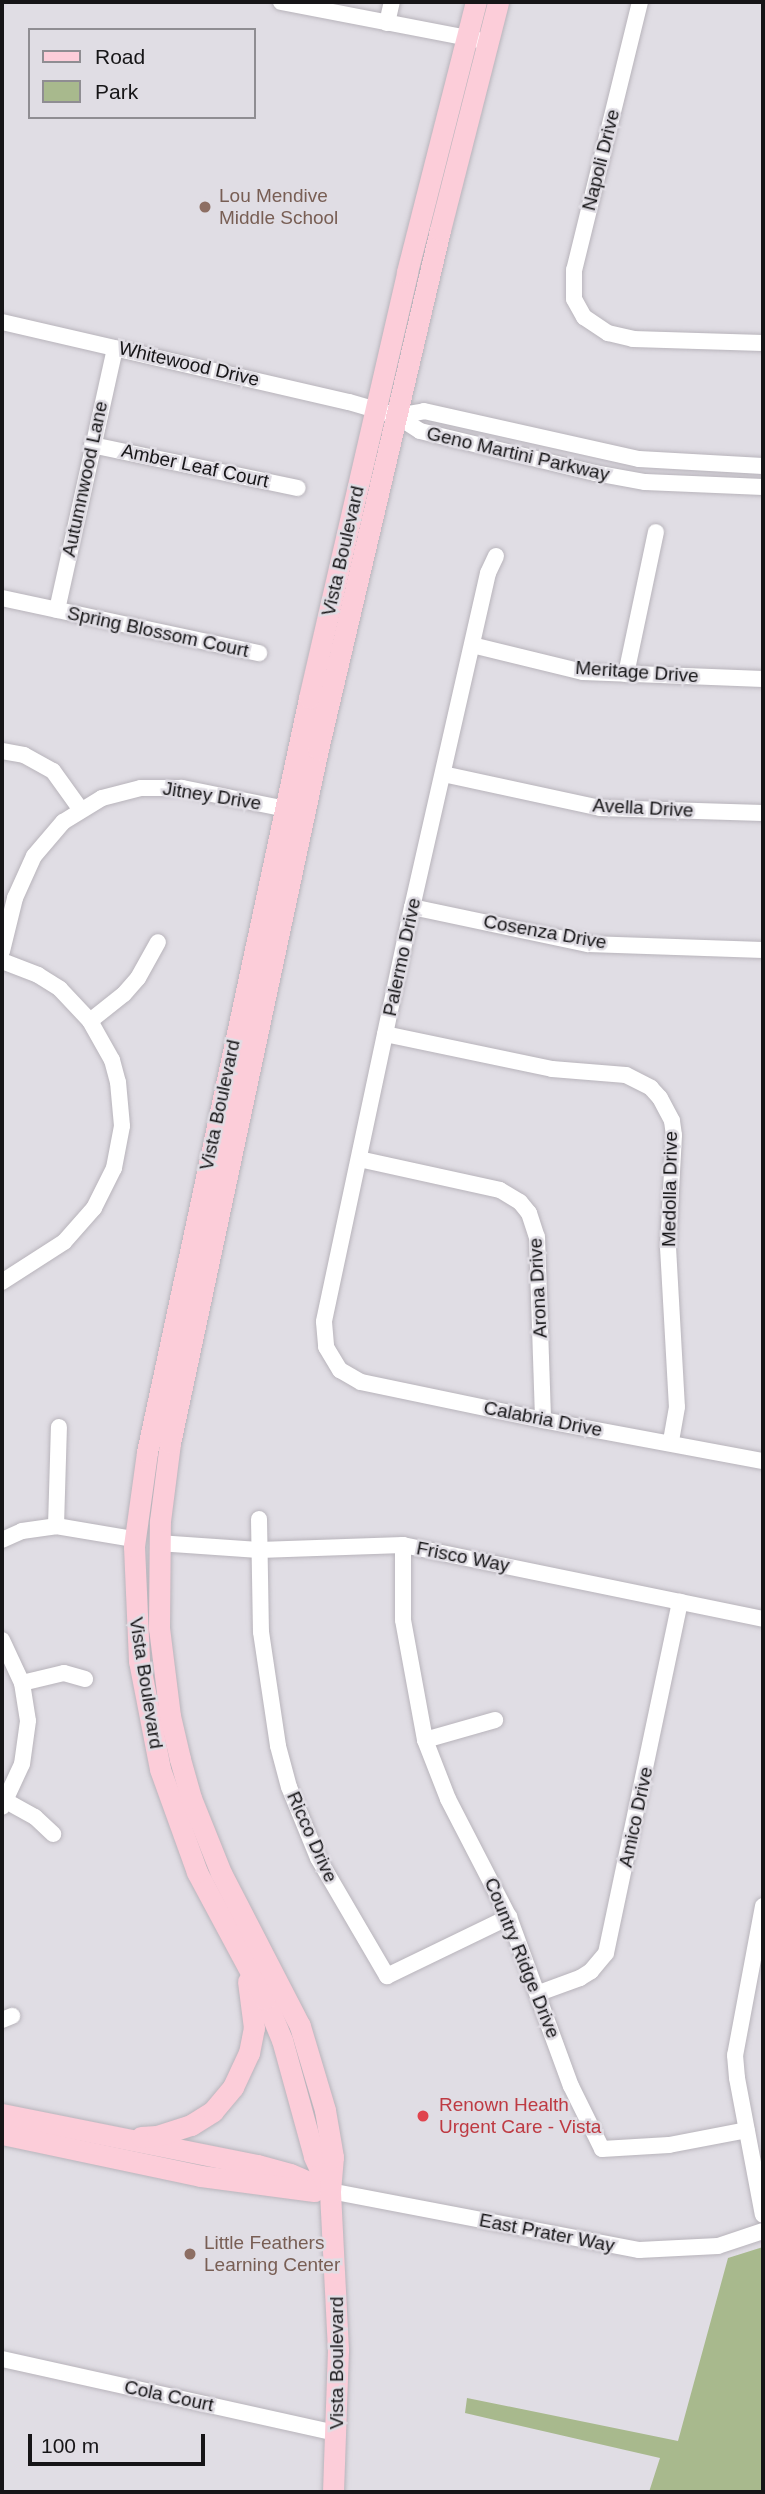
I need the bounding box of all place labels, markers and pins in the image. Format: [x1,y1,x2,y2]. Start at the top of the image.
place label: Lou Mendive Middle School [219,185,338,229]
marker: Lou Mendive Middle School [197,199,213,215]
place label: Renown Health Urgent Care - Vista [439,2094,601,2138]
marker: Renown Health Urgent Care - Vista [413,2106,433,2126]
place label: Little Feathers Learning Center [204,2232,340,2276]
marker: Little Feathers Learning Center [182,2246,198,2262]

